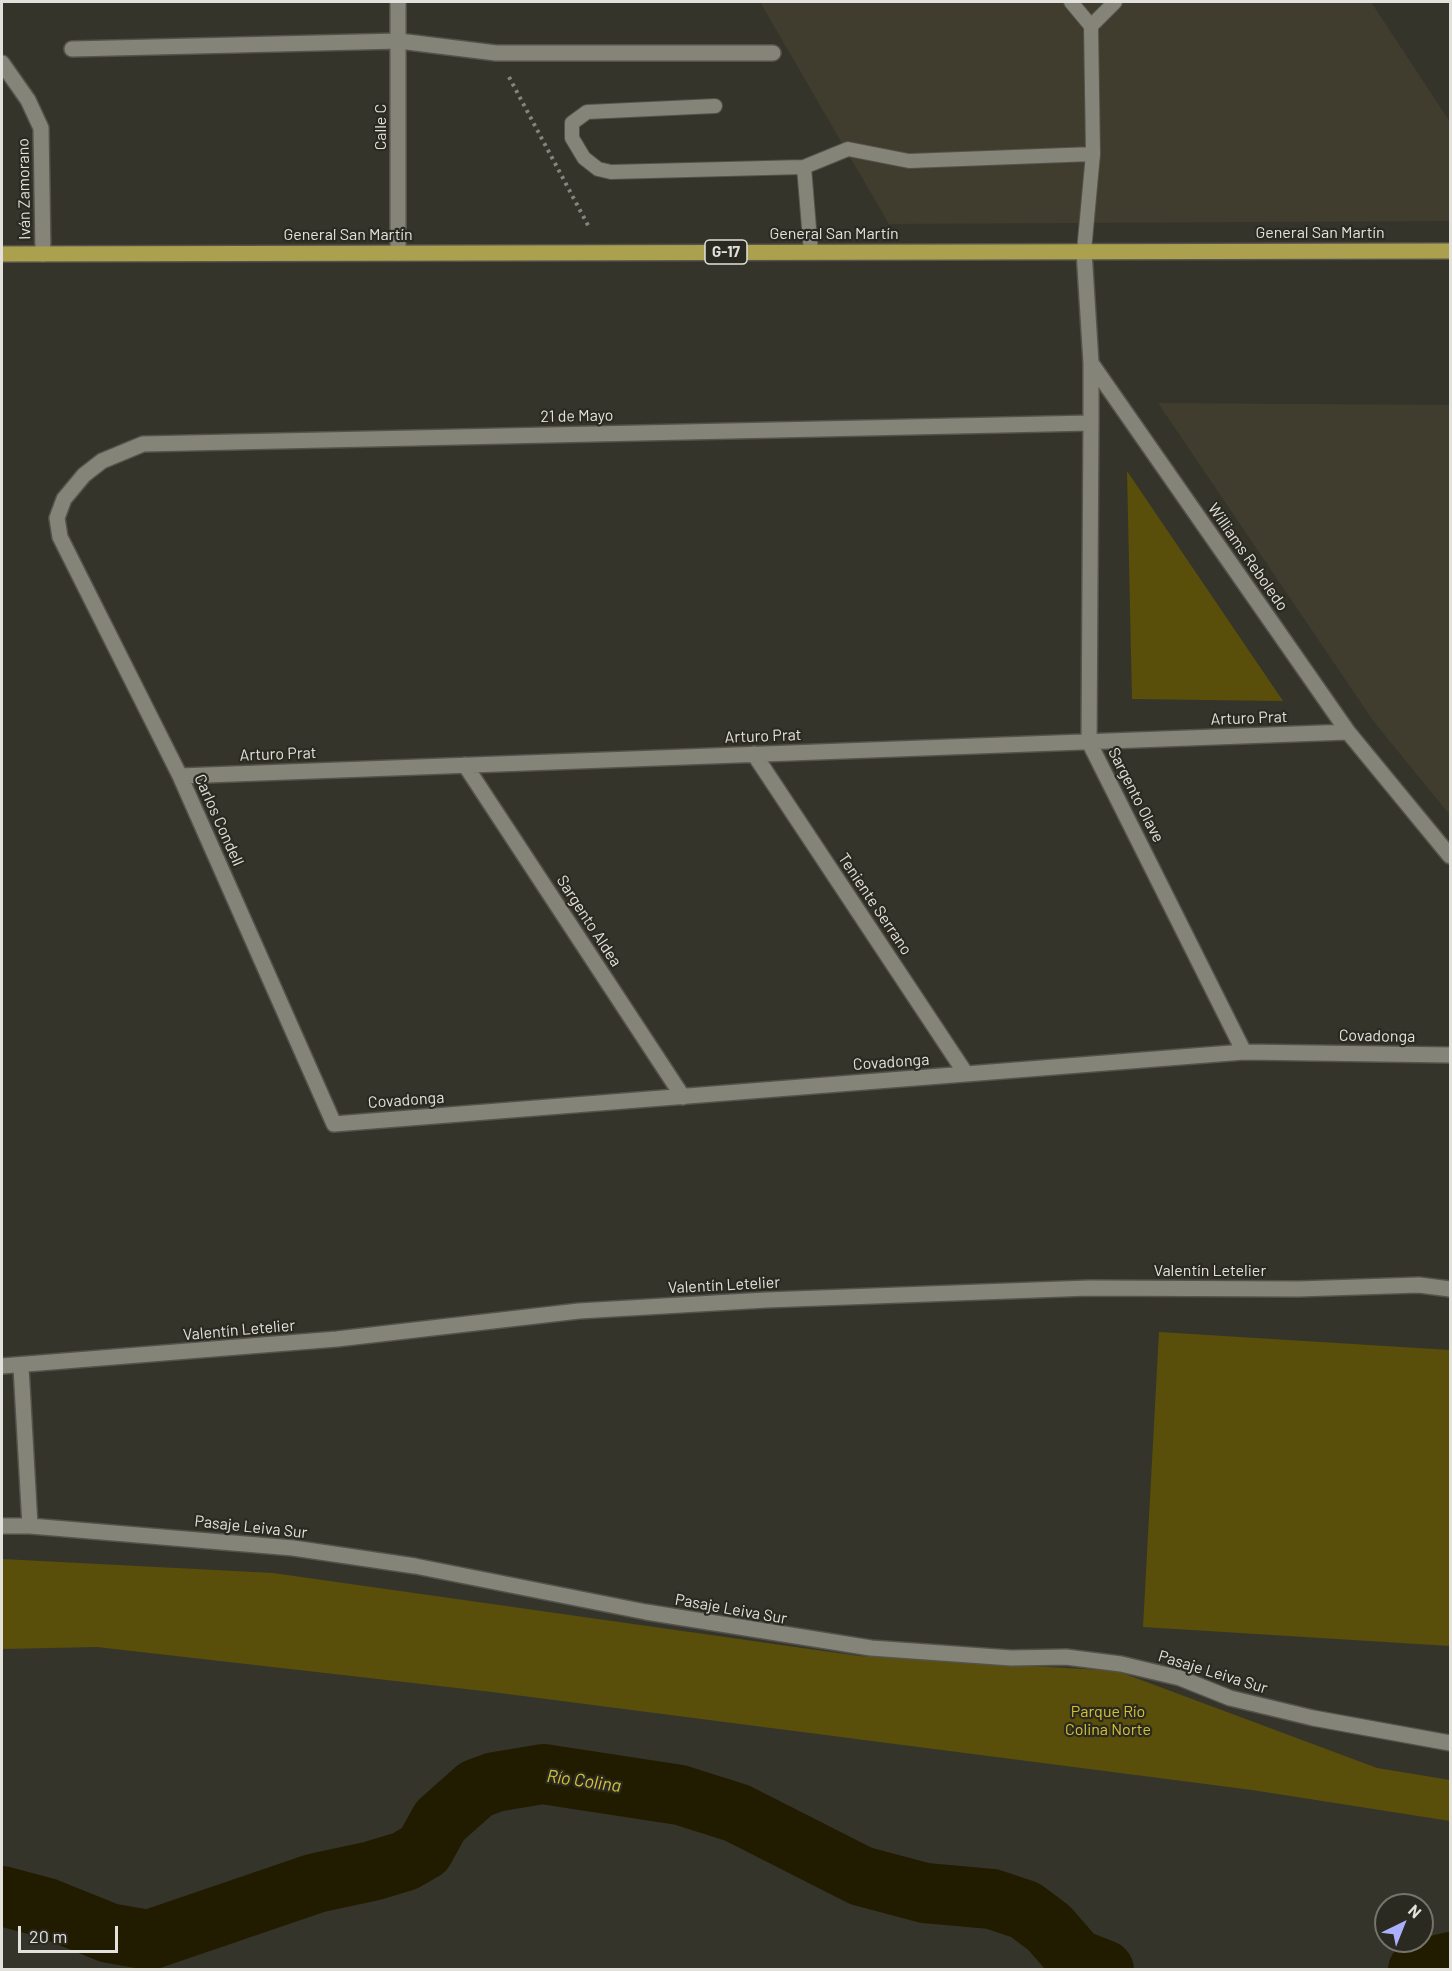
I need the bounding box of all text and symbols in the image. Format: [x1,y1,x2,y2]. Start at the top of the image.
street label: Calle C [371,104,391,150]
street label: Iván Zamorano [14,138,34,240]
street label: General San Martín [1255,223,1385,243]
street label: General San Martín [769,224,899,244]
street label: General San Martín [283,225,413,245]
road number: G-17 [705,240,747,264]
street label: 21 de Mayo [540,406,614,426]
street label: Williams Reboledo [1204,499,1292,615]
street label: Arturo Prat [1210,707,1288,729]
street label: Arturo Prat [724,725,802,747]
street label: Arturo Prat [239,743,317,765]
street label: Sargento Olave [1104,744,1168,846]
street label: Carlos Condell [190,771,248,869]
street label: Teniente Serrano [834,849,916,959]
street label: Sargento Aldea [552,872,626,970]
street label: Covadonga [1339,1026,1415,1046]
street label: Covadonga [852,1050,930,1074]
street label: Covadonga [367,1088,445,1112]
street label: Valentín Letelier [1154,1261,1266,1281]
street label: Valentín Letelier [667,1272,781,1298]
street label: Valentín Letelier [182,1316,296,1344]
street label: Pasaje Leiva Sur [194,1512,308,1542]
street label: Pasaje Leiva Sur [674,1590,788,1628]
street label: Pasaje Leiva Sur [1156,1646,1270,1698]
park label: Parque Río Colina Norte [1065,1702,1151,1740]
water label: Río Colina [545,1765,623,1797]
north arrow [1374,1893,1434,1953]
text: N [1405,1900,1426,1922]
scale bar [21,1914,122,1952]
text: 20 m [29,1925,67,1947]

